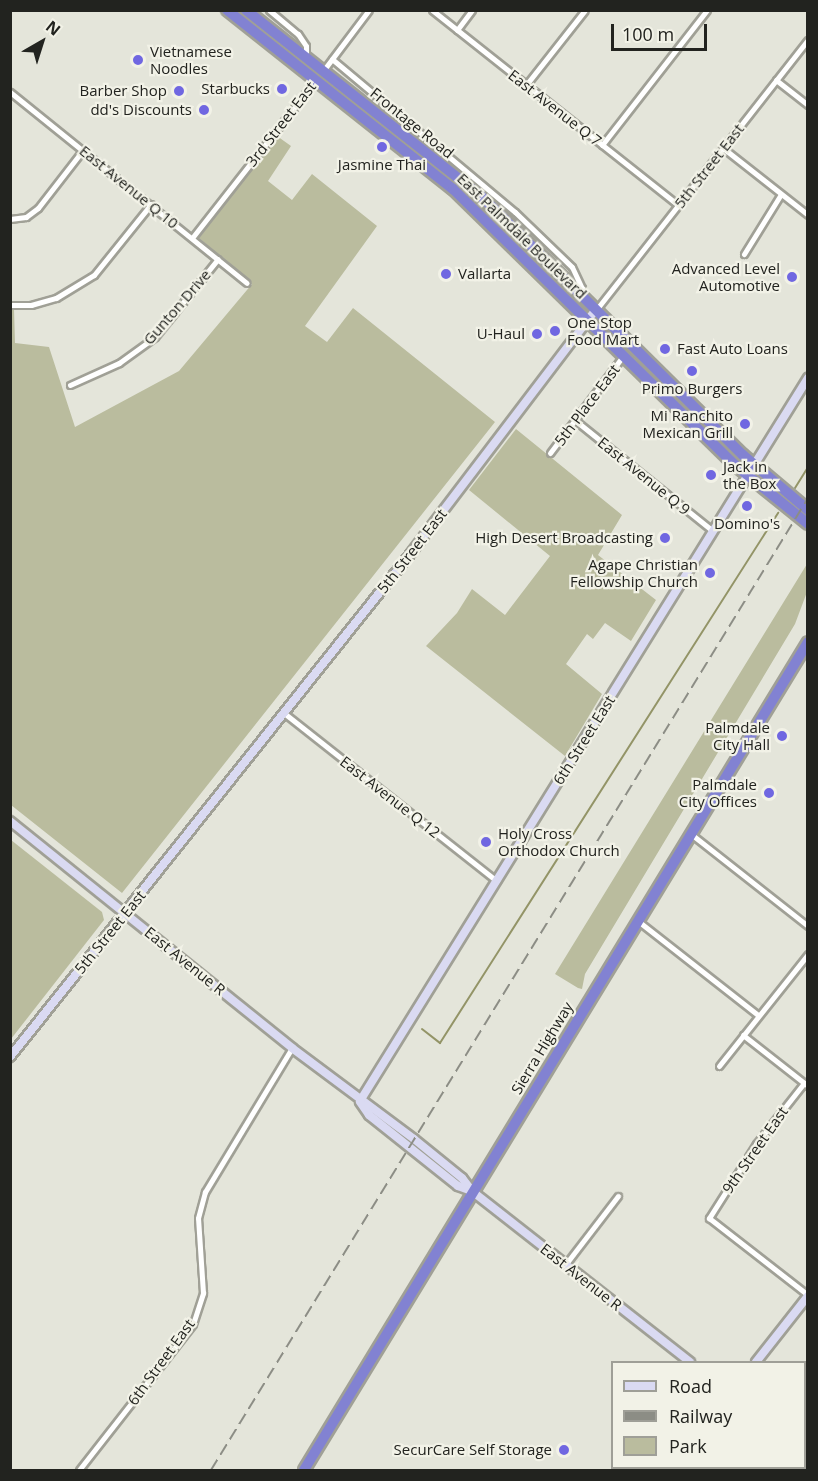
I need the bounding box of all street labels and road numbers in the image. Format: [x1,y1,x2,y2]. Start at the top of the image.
street label: East Avenue Q 7 [505,66,605,150]
street label: 3rd Street East [242,78,320,170]
street label: Frontage Road [367,84,457,162]
street label: 5th Street East [671,120,747,212]
street label: East Avenue Q 10 [76,142,182,232]
street label: East Palmdale Boulevard [454,169,590,303]
street label: Gunton Drive [140,266,214,348]
street label: 5th Place East [551,361,623,449]
street label: East Avenue Q 9 [594,433,694,519]
street label: 5th Street East [374,505,450,597]
street label: 6th Street East [549,692,619,788]
street label: East Avenue Q 12 [336,752,444,842]
street label: 5th Street East [71,887,149,977]
street label: East Avenue R [141,923,229,999]
street label: Sierra Highway [507,999,577,1097]
street label: 9th Street East [718,1103,792,1197]
street label: East Avenue R [537,1240,625,1314]
street label: 6th Street East [124,1315,198,1409]

